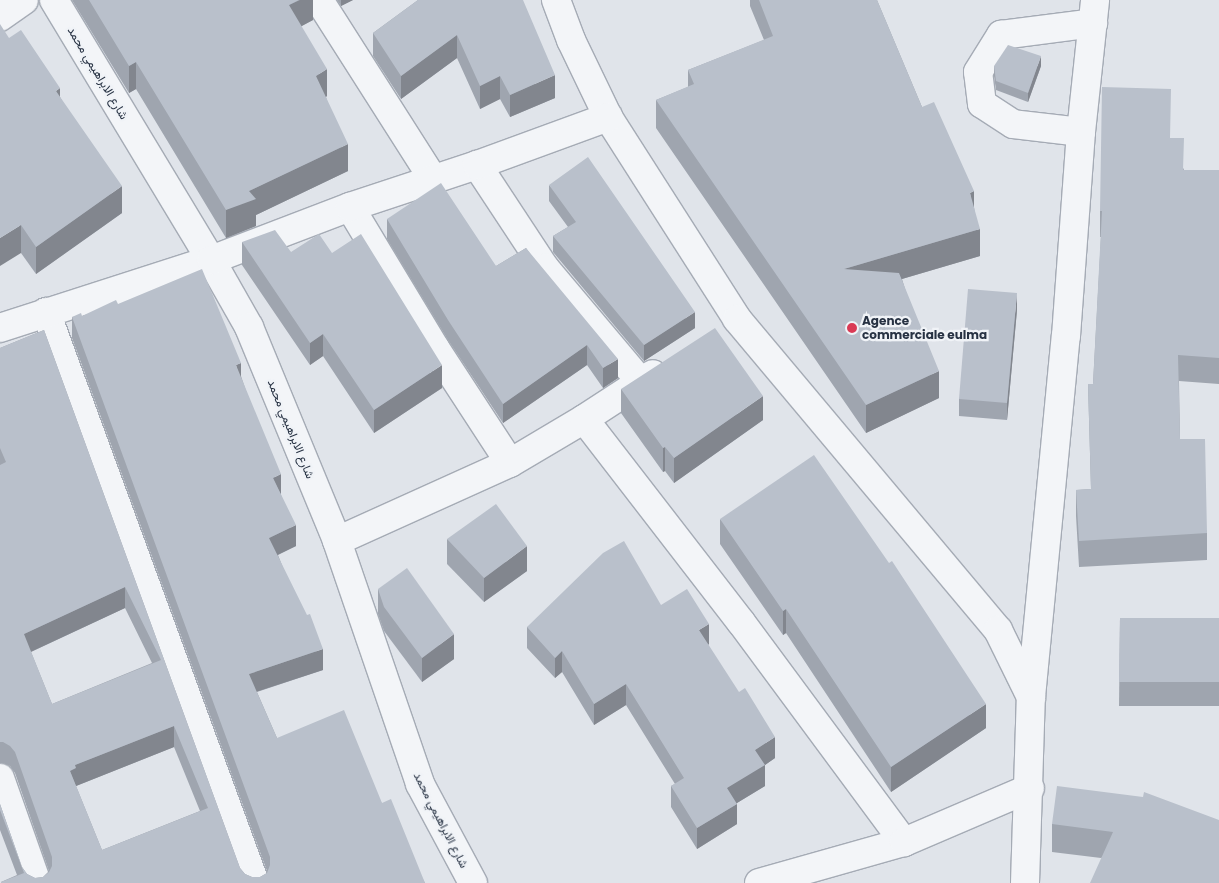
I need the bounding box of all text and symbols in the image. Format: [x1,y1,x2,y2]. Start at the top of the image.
street label: شارع الابراهيمي محمد [65,24,131,122]
place label: Agence commerciale eulma [862,314,987,342]
marker: Agence commerciale eulma [846,322,858,334]
street label: شارع الابراهيمي محمد [265,377,317,481]
street label: شارع الابراهيمي محمد [411,770,471,870]

